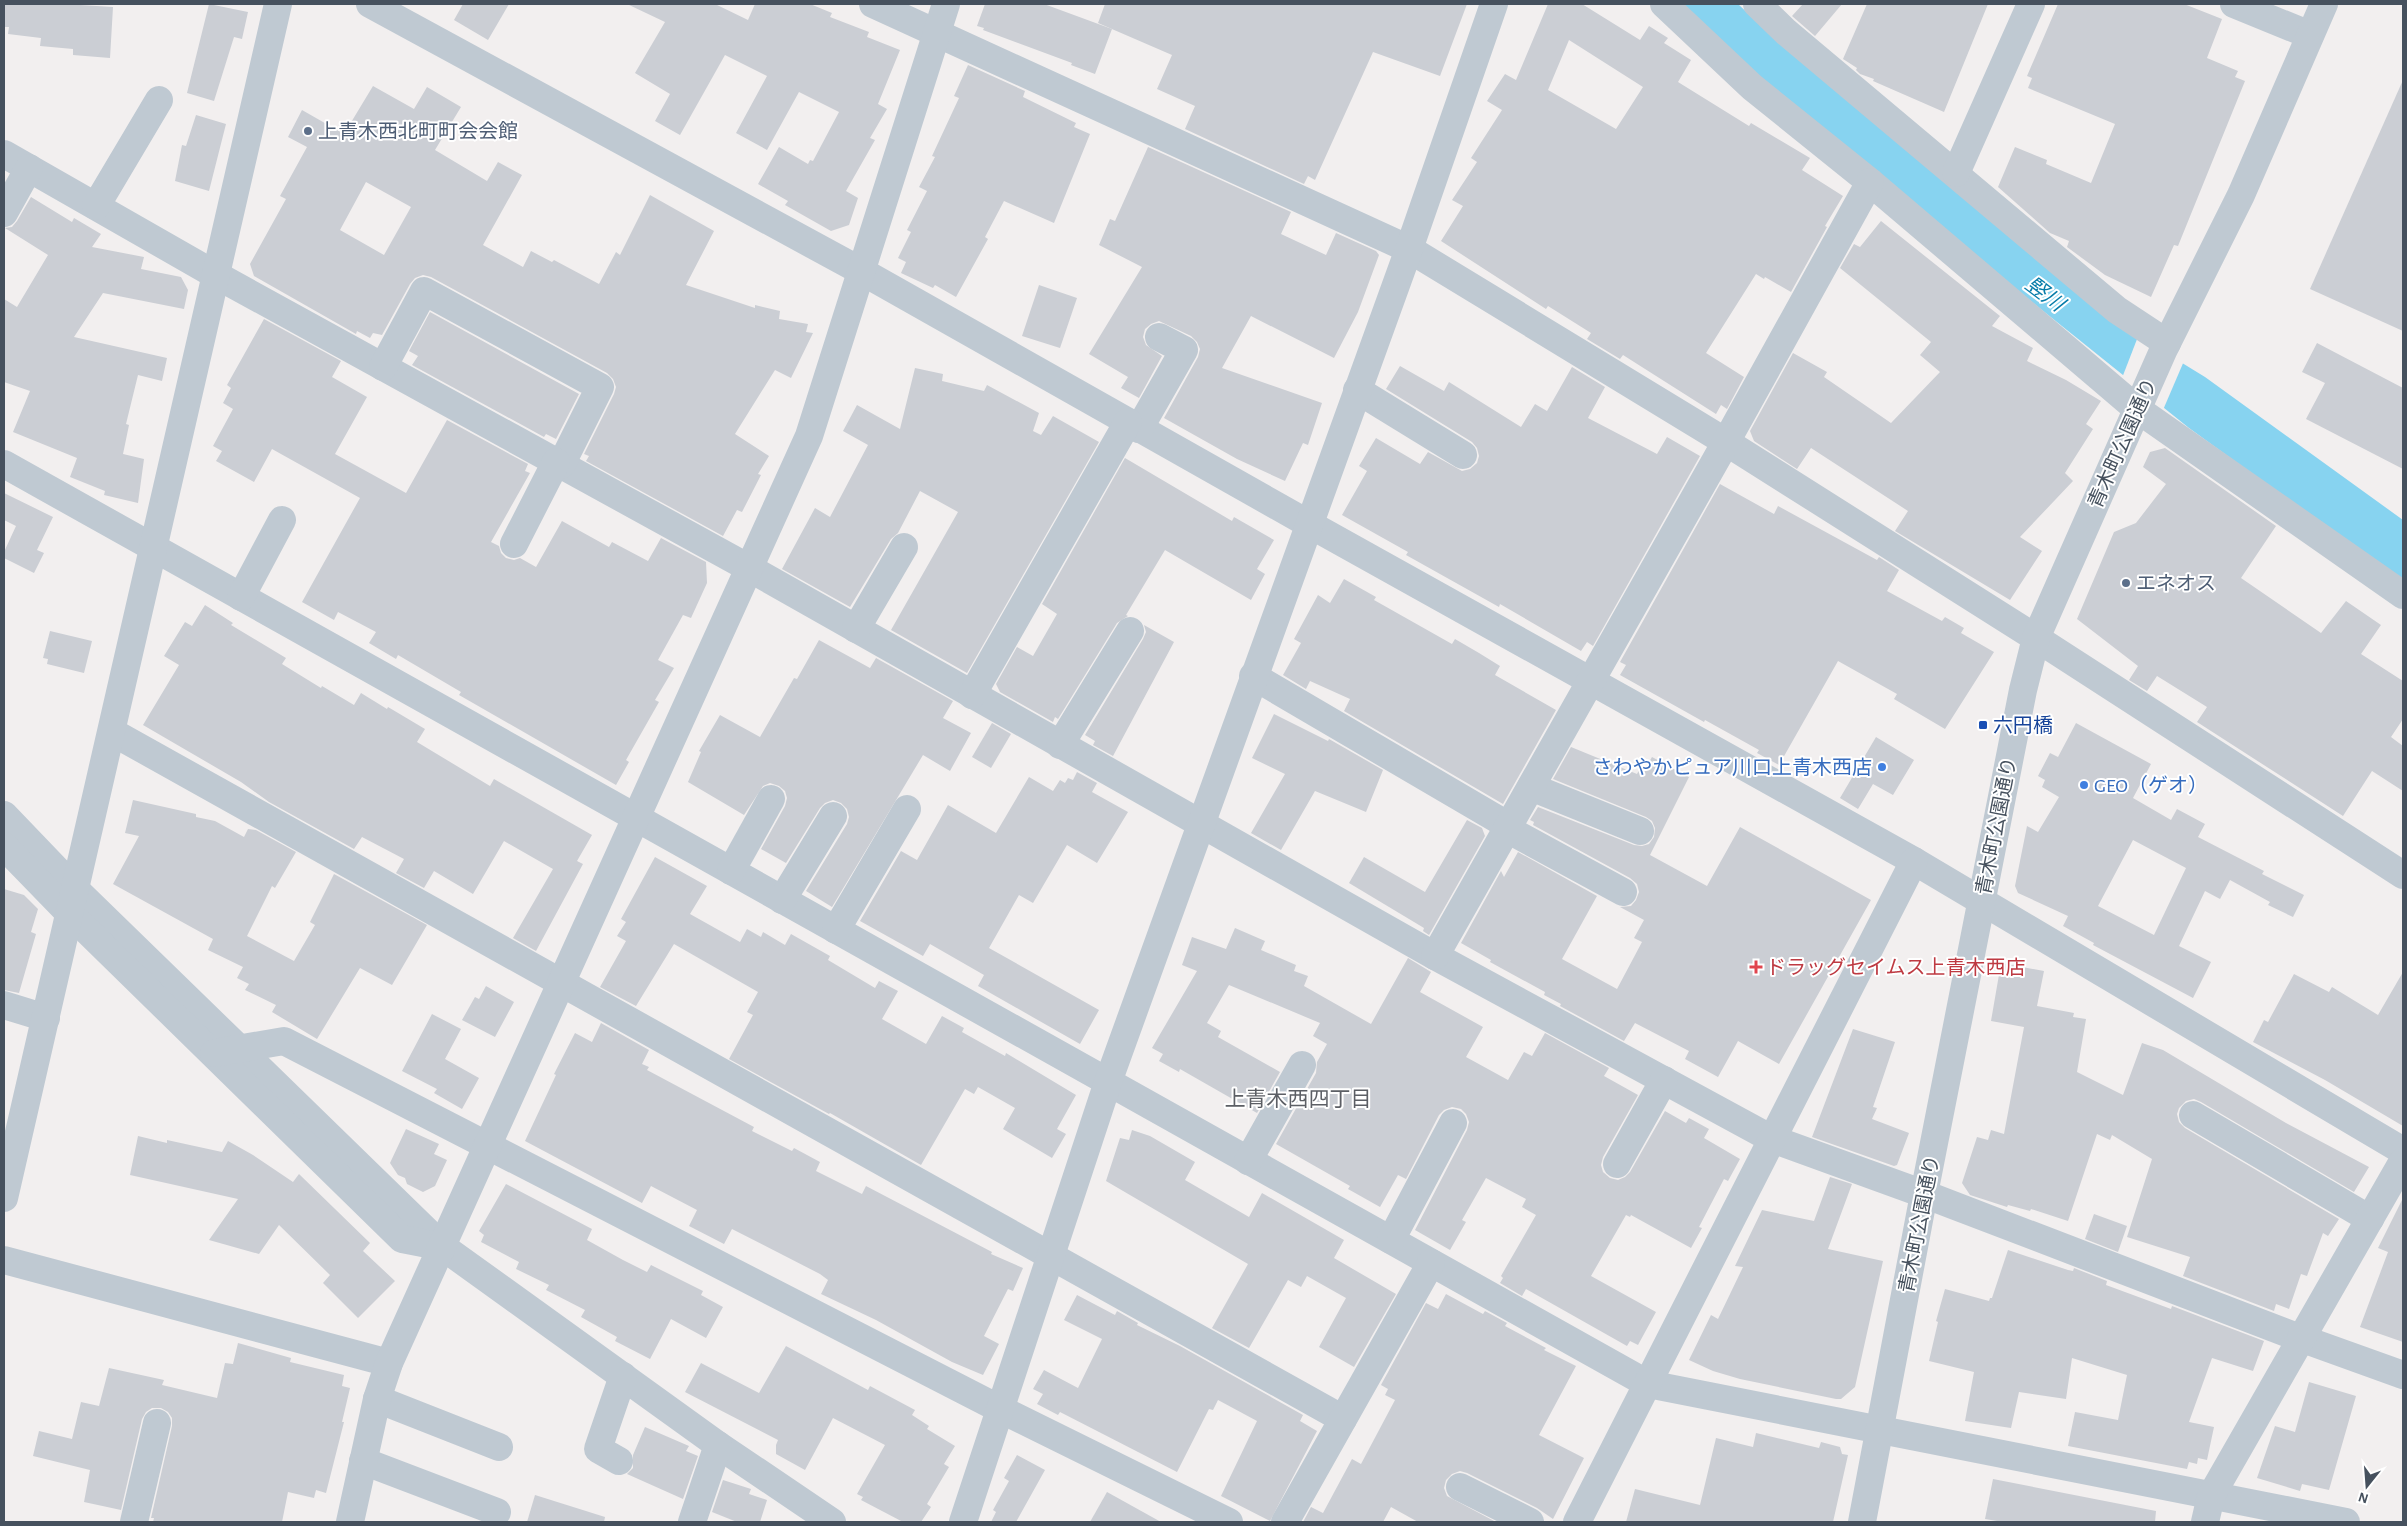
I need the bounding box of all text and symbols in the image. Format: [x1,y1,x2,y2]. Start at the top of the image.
place label: 上青木西北町町会会館 [318,121,518,142]
marker: 上青木西北町町会会館 [302,125,314,137]
water label: 竪川 [2022,273,2069,317]
street label: 青木町公園通り [2084,375,2161,511]
place label: エネオス [2136,573,2216,594]
marker: エネオス [2120,577,2132,589]
place label: 六円橋 [1993,715,2053,736]
marker: 六円橋 [1977,719,1989,731]
street label: 青木町公園通り [1973,755,2020,897]
place label: さわやかピュア川口上青木西店 [1592,757,1872,778]
marker: さわやかピュア川口上青木西店 [1876,761,1888,773]
place label: GEO（ゲオ） [2094,774,2208,796]
marker: GEO（ゲオ） [2078,779,2090,791]
place label: ドラッグセイムス上青木西店 [1766,957,2026,978]
marker: ドラッグセイムス上青木西店 [1750,961,1762,973]
district label: 上青木西四丁目 [1225,1088,1372,1110]
street label: 青木町公園通り [1896,1153,1943,1295]
north arrow [2342,1461,2392,1511]
text: N [2357,1489,2370,1506]

